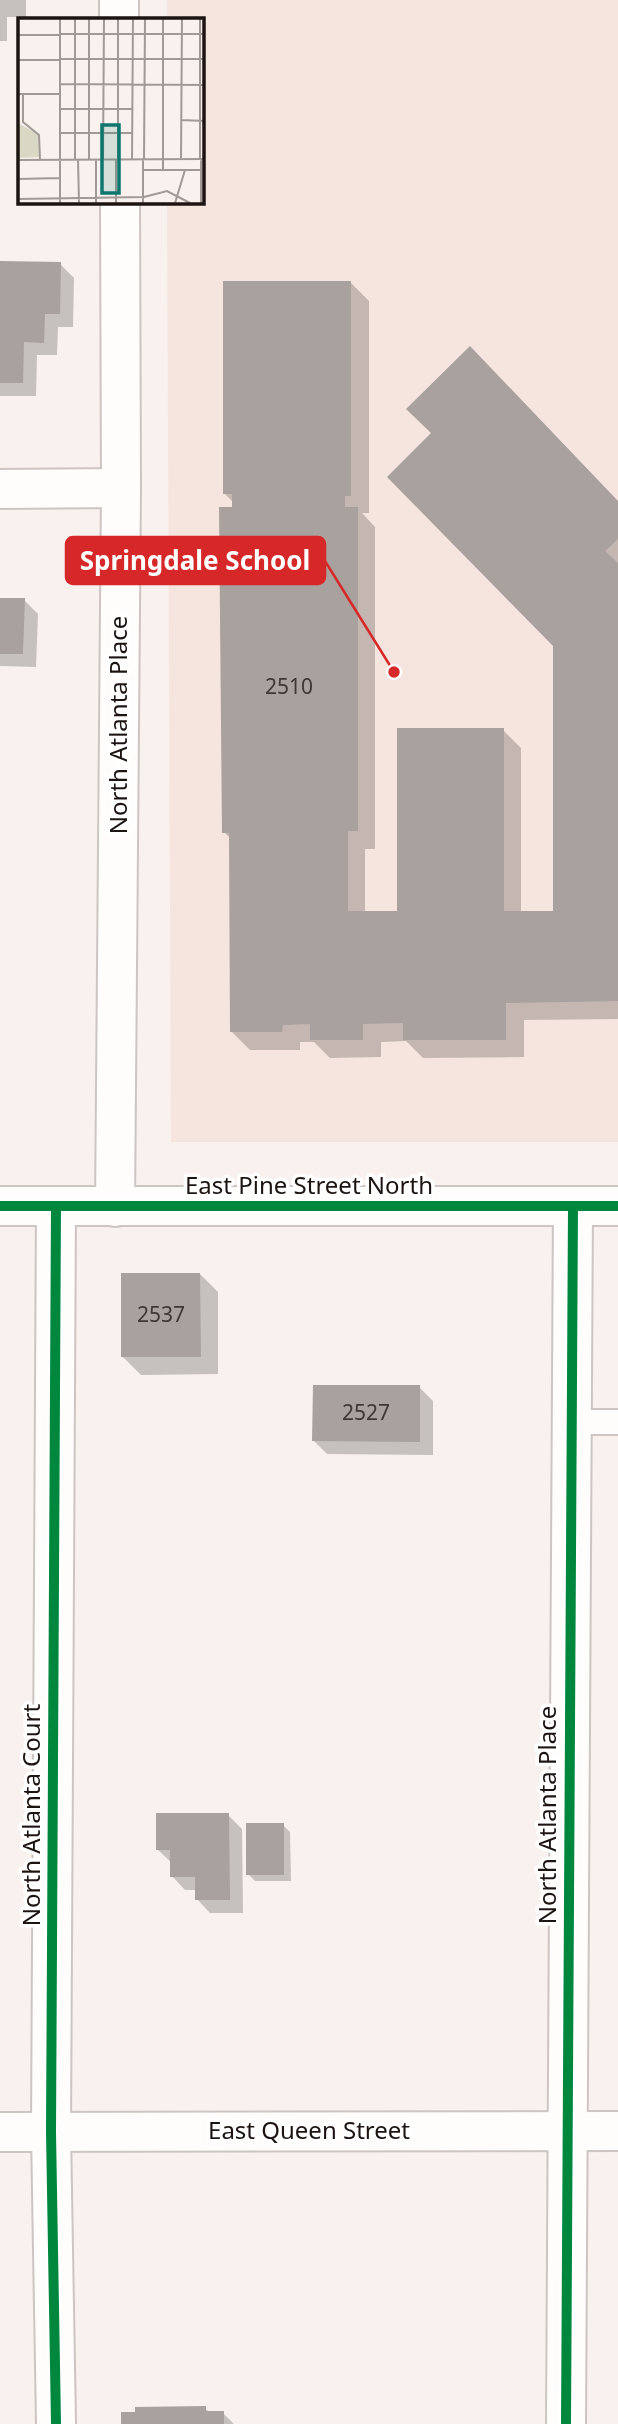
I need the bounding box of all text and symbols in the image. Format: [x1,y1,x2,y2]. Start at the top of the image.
inset map [18,18,203,203]
callout: Springdale School [66,537,325,584]
text: Springdale School [80,542,310,578]
street label: North Atlanta Place [101,616,134,834]
house number: 2510 [265,672,313,700]
street label: East Pine Street North [185,1168,433,1201]
house number: 2537 [137,1300,185,1328]
house number: 2527 [342,1398,390,1426]
street label: North Atlanta Court [14,1703,47,1926]
street label: North Atlanta Place [530,1706,563,1924]
street label: East Queen Street [208,2113,410,2146]

